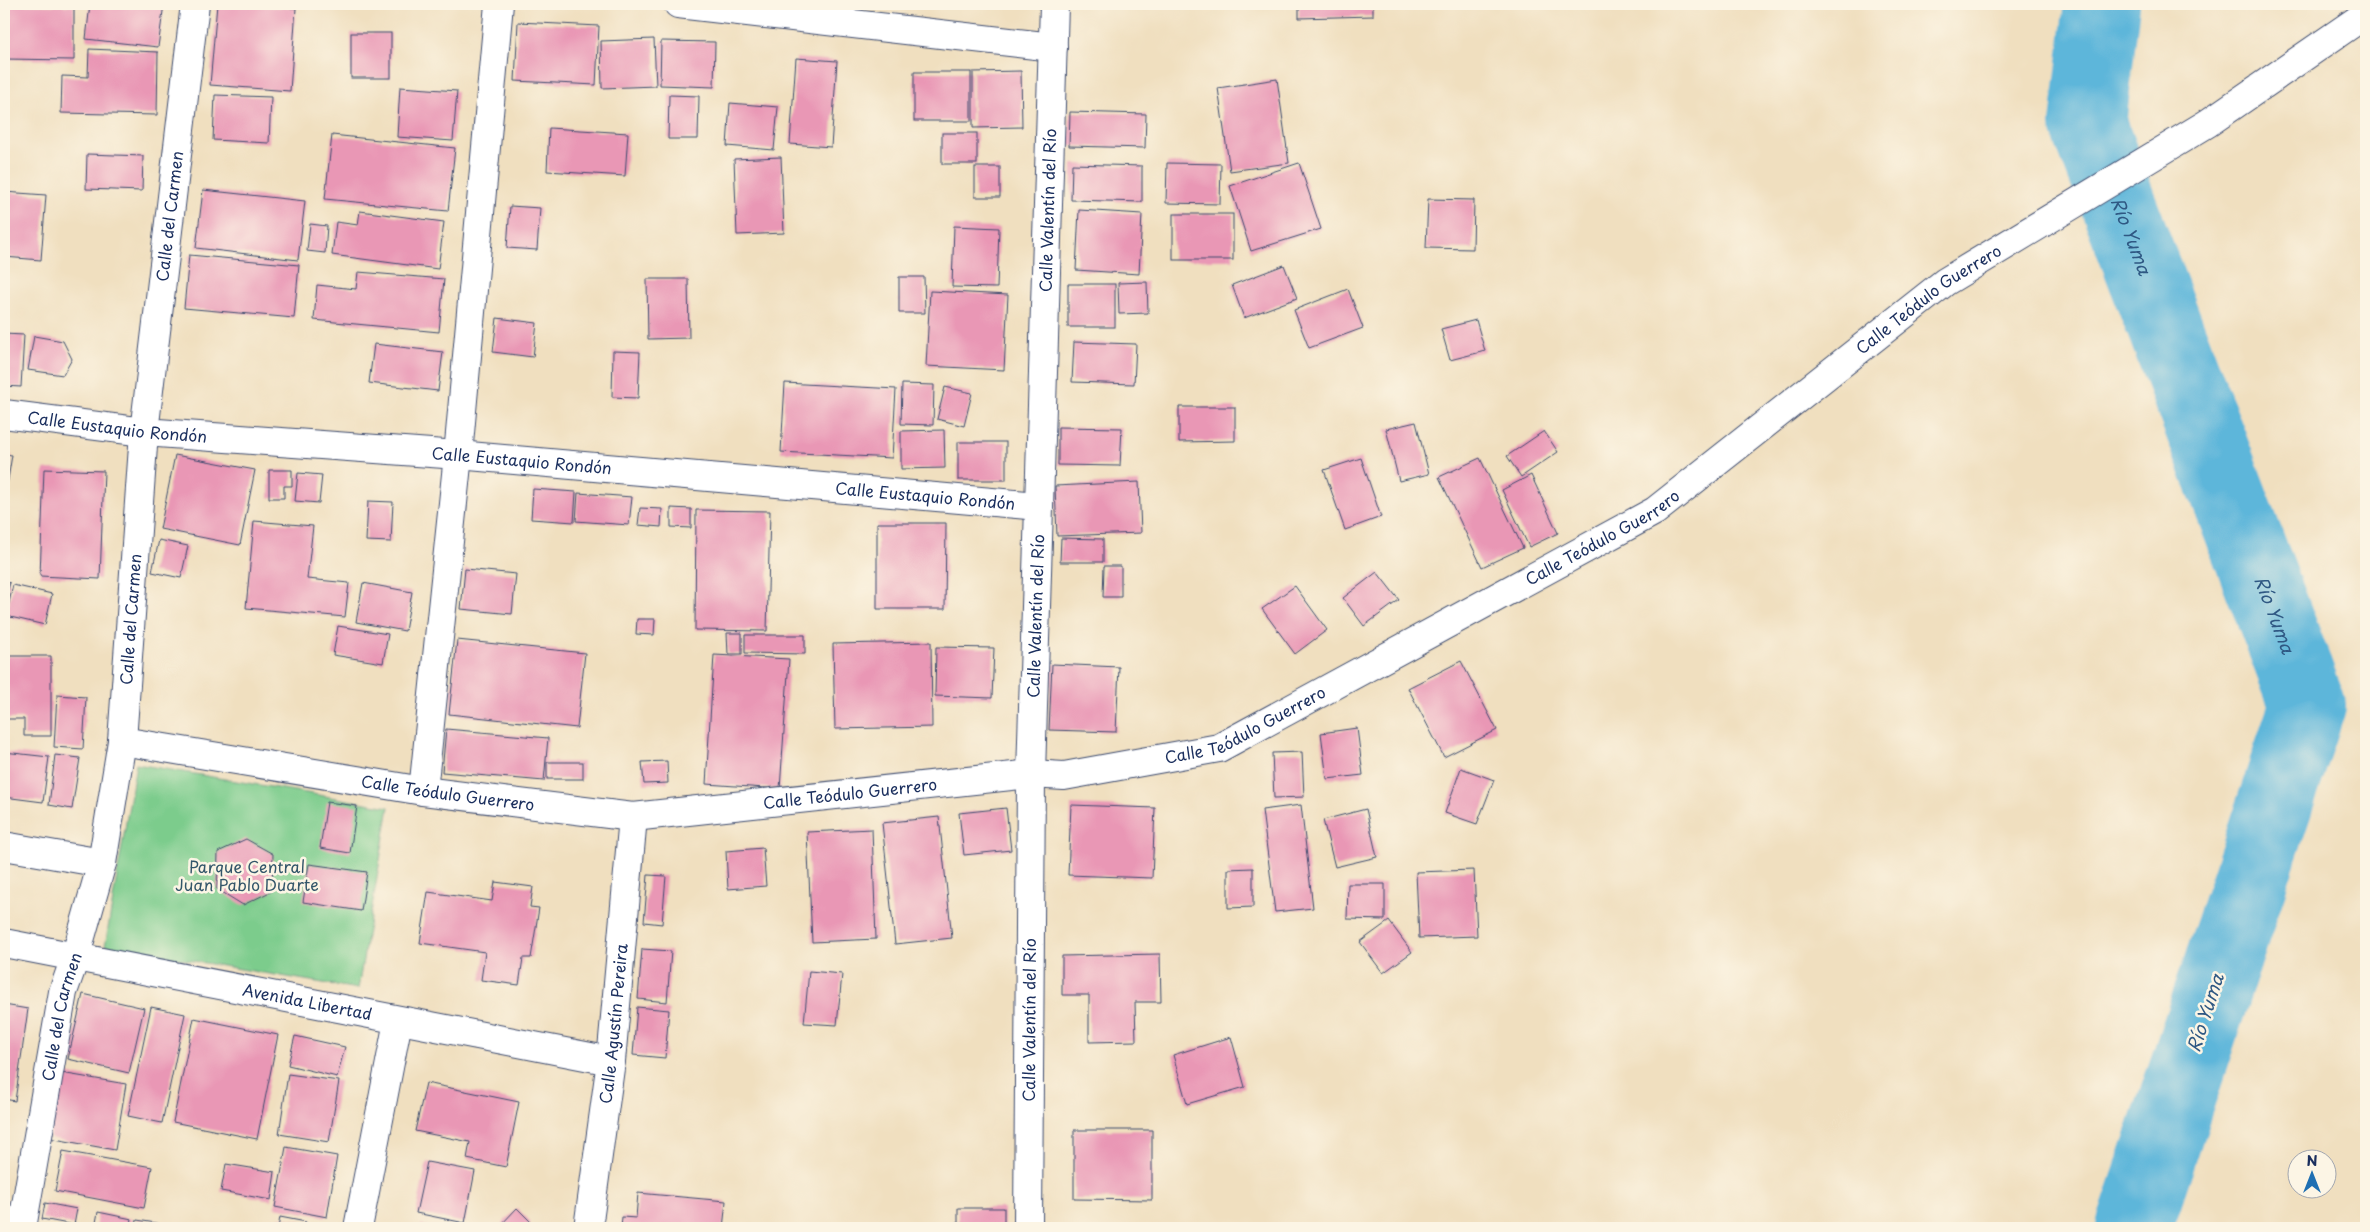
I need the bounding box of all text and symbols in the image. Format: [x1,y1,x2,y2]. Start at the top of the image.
street label: Calle Valentín del Río [1032,128,1061,292]
street label: Calle del Carmen [149,149,188,283]
water label: Río Yuma [2105,193,2159,280]
street label: Calle Teódulo Guerrero [1850,238,2006,359]
street label: Calle Eustaquio Rondón [26,404,208,448]
street label: Calle Eustaquio Rondón [431,440,613,479]
street label: Calle Eustaquio Rondón [834,475,1016,515]
street label: Calle Teódulo Guerrero [1520,483,1684,590]
street label: Calle Valentín del Río [1020,534,1049,698]
street label: Calle del Carmen [113,553,146,686]
water label: Río Yuma [2248,572,2303,659]
street label: Calle Teódulo Guerrero [1163,679,1330,769]
street label: Calle Teódulo Guerrero [360,768,536,816]
street label: Calle Teódulo Guerrero [762,771,938,814]
park label: Parque Central Juan Pablo Duarte [175,854,319,896]
street label: Calle Valentín del Río [1016,938,1041,1102]
street label: Calle Agustín Pereira [592,942,633,1105]
street label: Calle del Carmen [35,949,87,1083]
water label: Río Yuma [2179,969,2230,1055]
street label: Avenida Libertad [241,977,374,1025]
north arrow [2288,1150,2338,1200]
text: N [2306,1150,2318,1171]

